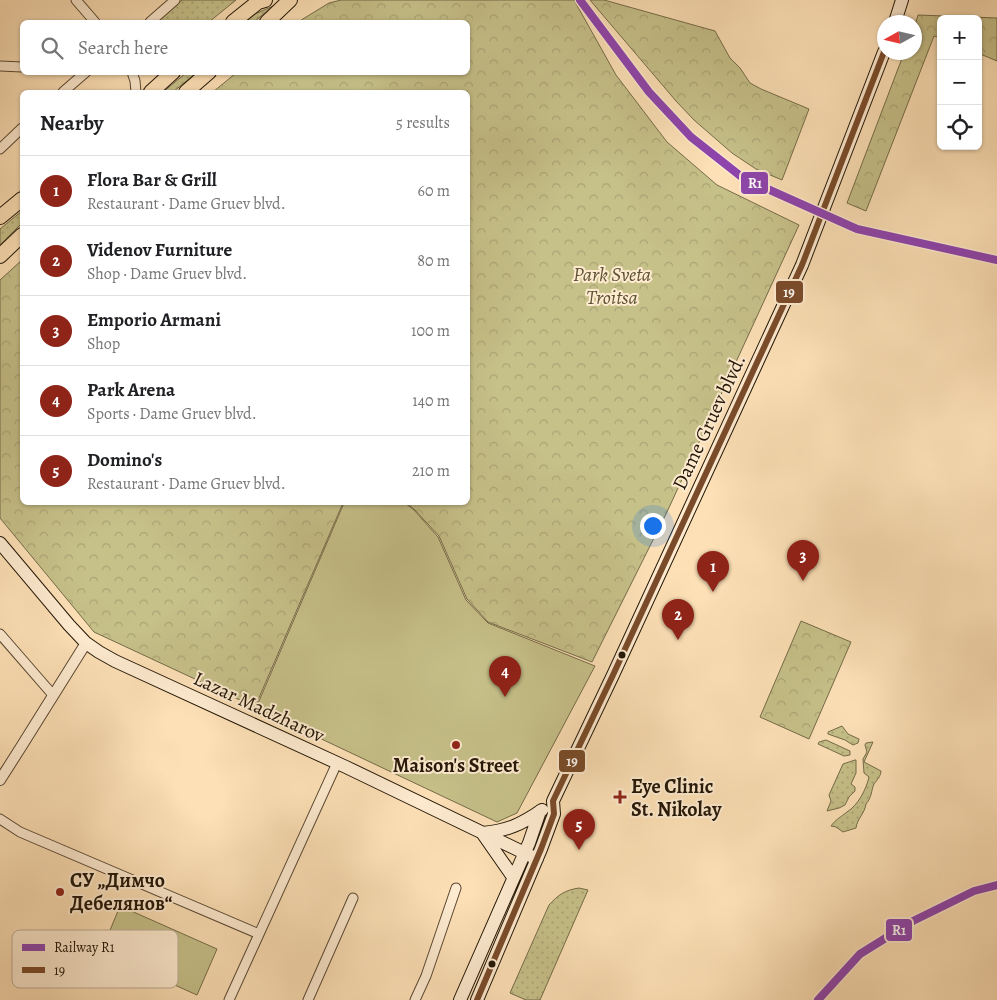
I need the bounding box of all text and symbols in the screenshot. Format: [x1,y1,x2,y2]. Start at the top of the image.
north arrow [877,15,922,60]
map controls [937,15,982,150]
button: + [937,15,982,60]
search box [20,20,470,75]
icon: search [38,34,66,62]
text: Search here [78,35,168,61]
button: − [937,60,982,105]
button: locate [937,105,982,150]
text: Nearby [40,109,103,137]
text: 5 results [396,112,450,134]
text: Flora Bar & Grill [87,167,217,193]
line badge: R1 [740,171,769,195]
text: R1 [748,174,762,193]
text: 1 [53,180,59,202]
text: 60 m [418,180,450,202]
text: Restaurant · Dame Gruev blvd. [87,193,286,215]
text: Videnov Furniture [87,237,232,263]
text: 2 [52,250,60,272]
text: 80 m [417,250,450,272]
park label: Park Sveta Troitsa [573,261,651,311]
text: Shop · Dame Gruev blvd. [87,263,247,285]
line badge: 19 [775,280,804,304]
text: 19 [783,283,795,302]
text: Emporio Armani [87,307,221,333]
text: 3 [53,320,59,342]
text: 100 m [411,320,450,342]
text: Shop [87,333,120,355]
street label: Dame Gruev blvd. [666,350,752,494]
text: Park Arena [87,377,175,403]
text: 4 [52,390,60,412]
text: 140 m [412,390,450,412]
text: Sports · Dame Gruev blvd. [87,403,257,425]
text: Domino's [87,447,162,473]
text: 5 [53,460,59,482]
text: 210 m [412,460,450,482]
text: Restaurant · Dame Gruev blvd. [87,473,286,495]
your location [640,513,666,539]
pin: 3 [787,540,819,581]
pin: 1 [697,551,729,592]
pin: 2 [662,599,694,640]
unlabelled marker [617,650,627,660]
pin: 4 [489,656,521,697]
street label: Lazar Madzharov [189,665,330,750]
marker: Maison's Street [450,739,462,751]
line badge: 19 [558,749,586,773]
place label: Maison's Street [393,752,520,779]
text: 19 [566,752,578,771]
place label: Eye Clinic St. Nikolay [631,773,722,823]
marker: Eye Clinic St. Nikolay [613,790,627,804]
pin: 5 [563,809,595,850]
place label: СУ „Димчо Дебелянов“ [70,867,173,917]
marker: СУ „Димчо Дебелянов“ [54,886,66,898]
line badge: R1 [885,918,913,942]
text: R1 [892,921,906,940]
legend [12,930,178,988]
text: Railway R1 [54,938,115,957]
unlabelled marker [487,959,497,969]
text: 19 [54,961,65,980]

